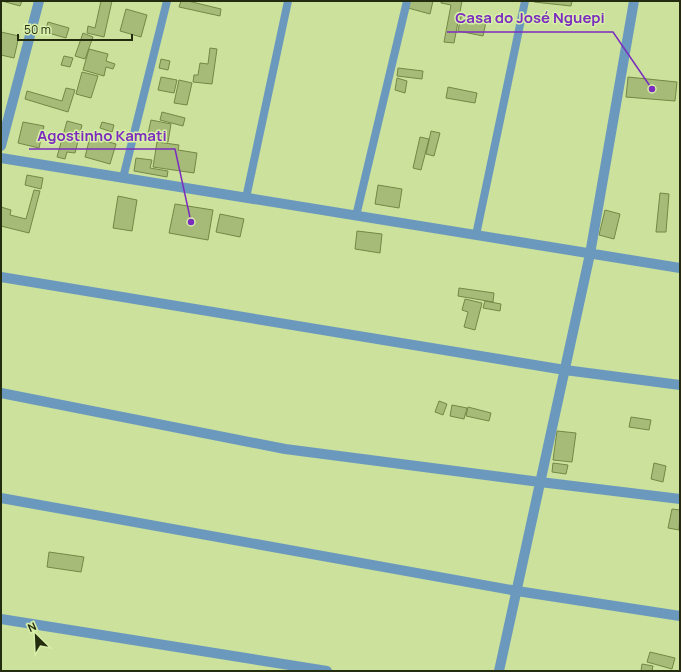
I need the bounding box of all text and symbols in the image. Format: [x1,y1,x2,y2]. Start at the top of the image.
callout: Casa do José Nguepi [447,5,613,32]
text: Casa do José Nguepi [455,7,605,28]
scale bar [18,16,132,42]
text: 50 m [24,21,51,38]
callout: Agostinho Kamati [29,122,175,149]
text: Agostinho Kamati [37,125,167,146]
north arrow [16,616,56,656]
text: N [25,618,38,635]

